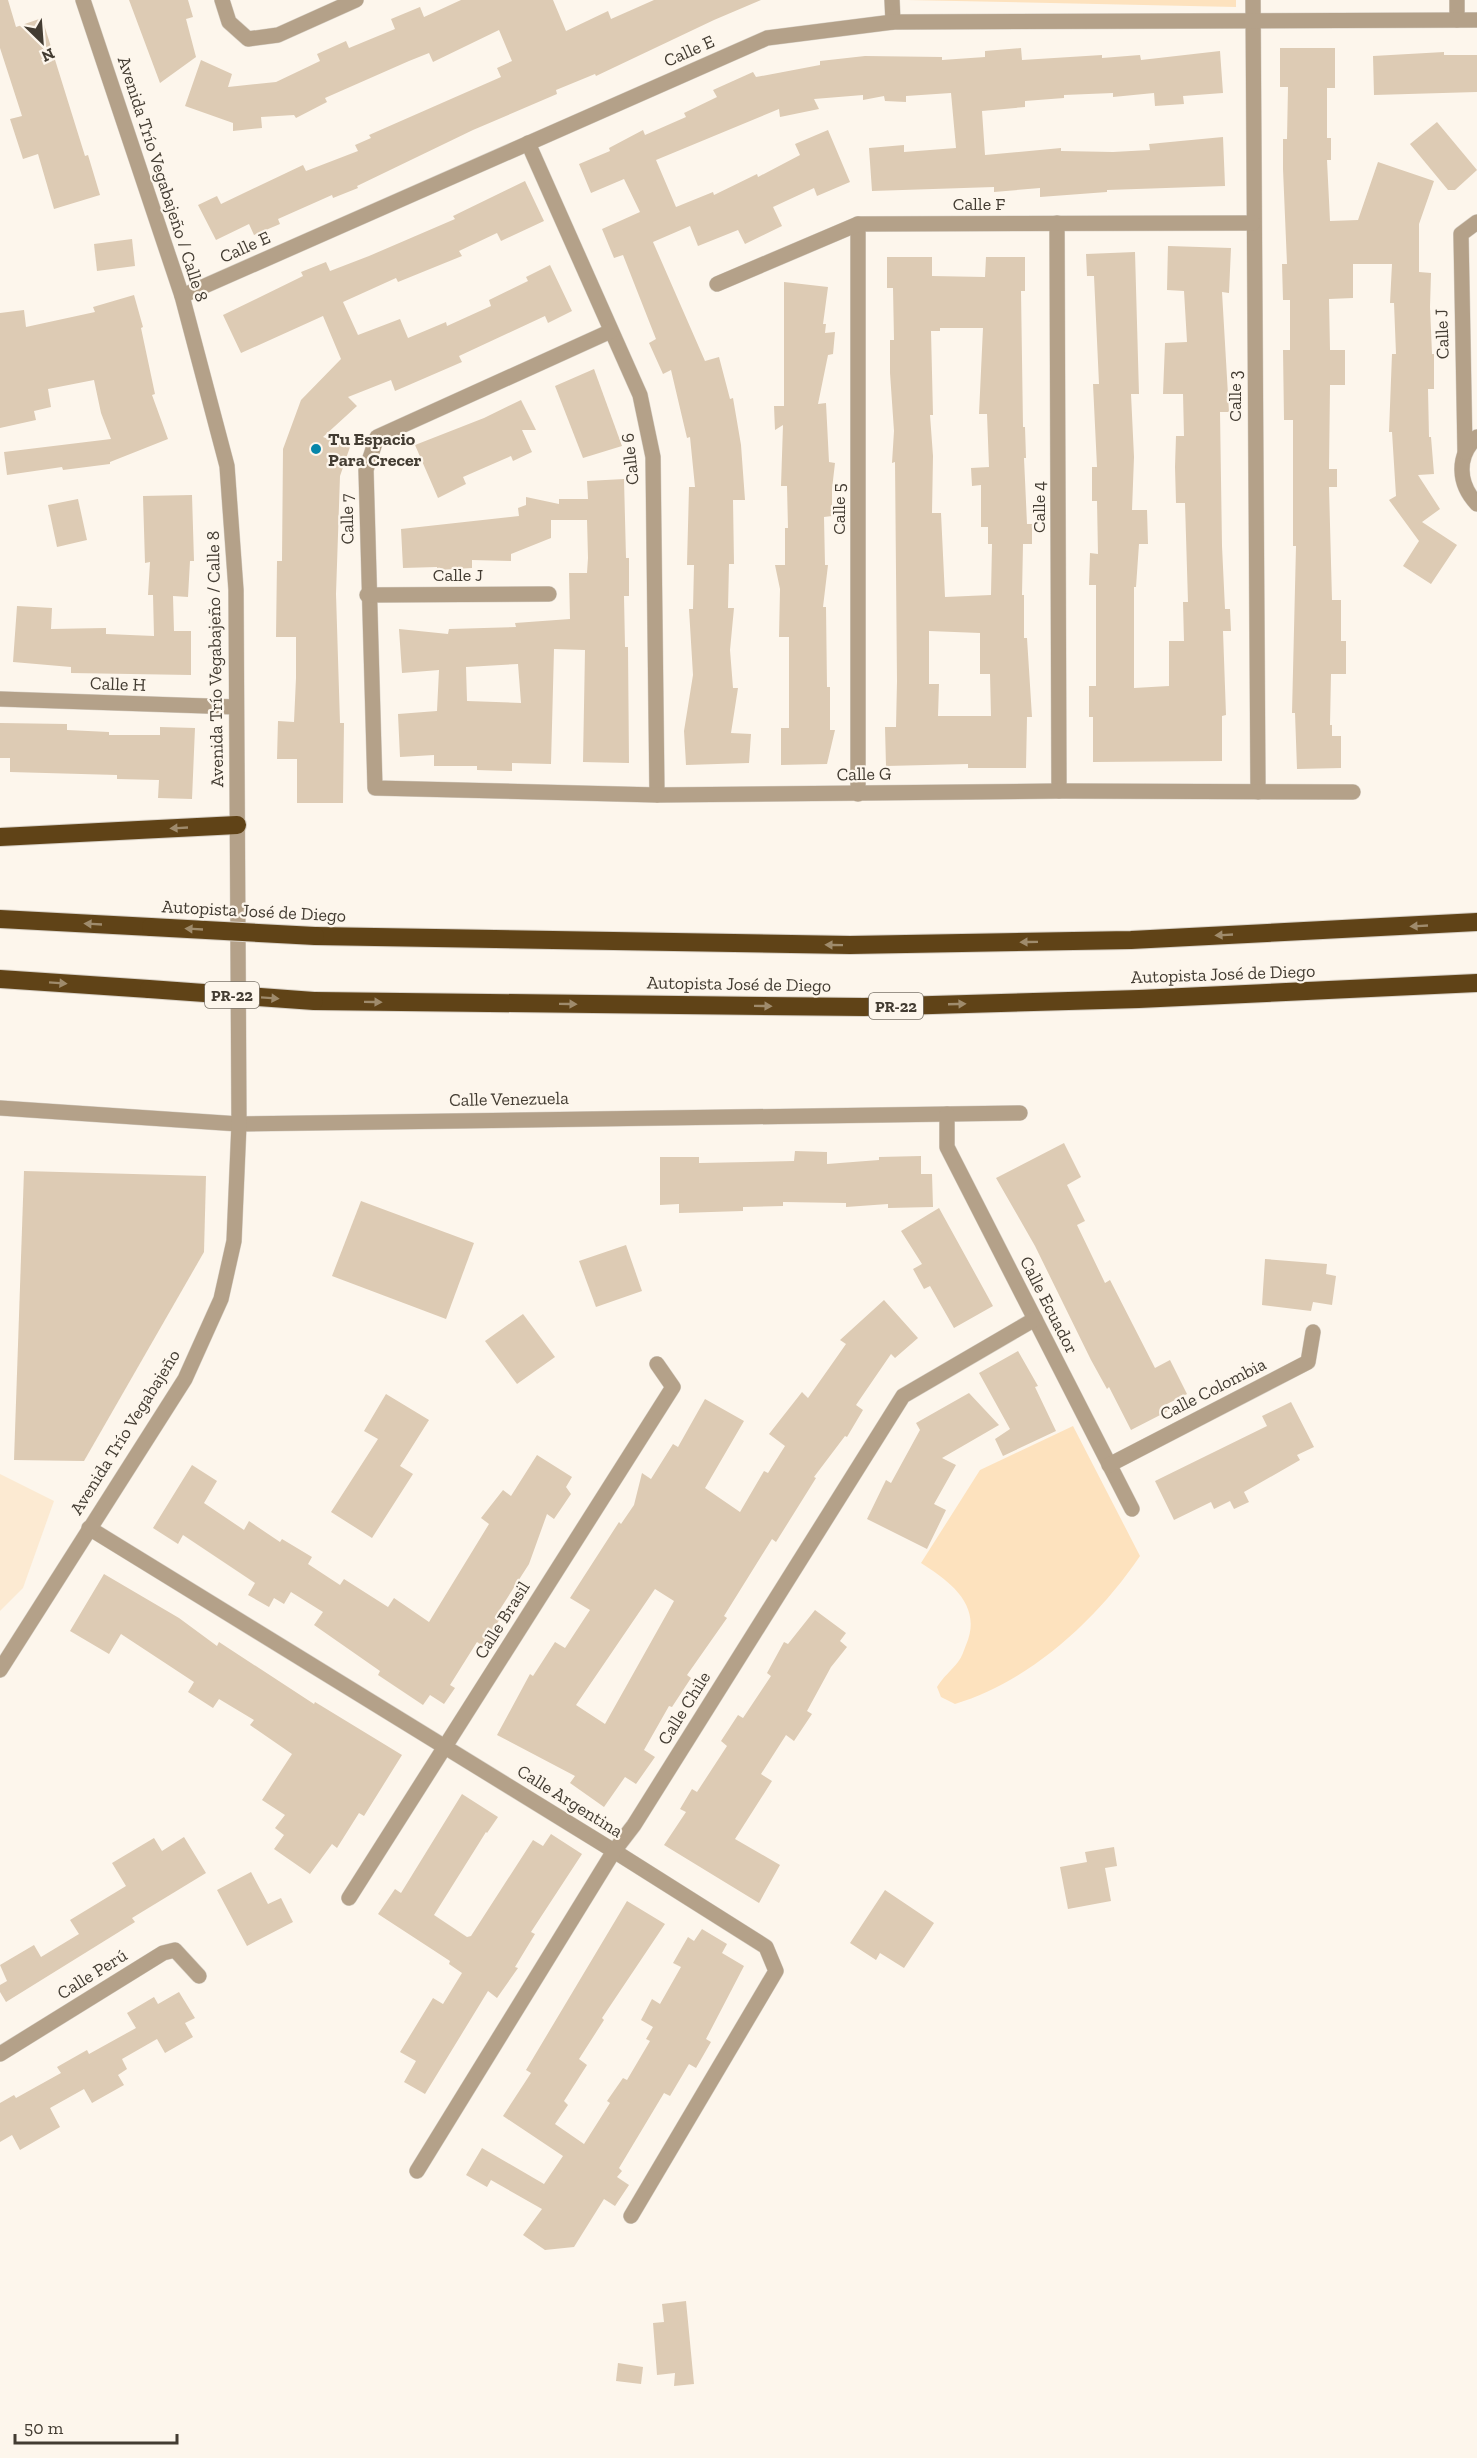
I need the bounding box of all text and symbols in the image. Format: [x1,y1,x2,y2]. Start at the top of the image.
north arrow [12,12,72,72]
street label: Calle E [660,30,718,72]
text: N [39,44,58,66]
street label: Avenida Trío Vegabajeño / Calle 8 [113,53,213,305]
street label: Calle F [953,193,1005,215]
street label: Calle E [216,226,274,268]
street label: Calle J [1430,308,1454,360]
street label: Calle 3 [1224,370,1246,422]
place label: Tu Espacio Para Crecer [328,428,422,471]
street label: Calle 6 [616,432,644,486]
marker: Tu Espacio Para Crecer [309,442,323,456]
street label: Calle 4 [1028,481,1050,533]
street label: Calle 5 [828,483,850,535]
street label: Calle 7 [336,493,358,545]
street label: Avenida Trío Vegabajeño / Calle 8 [202,530,228,788]
street label: Calle J [433,564,483,586]
street label: Calle H [90,672,146,696]
street label: Calle G [836,763,892,785]
one-way arrow [169,824,188,833]
street label: Autopista José de Diego [161,895,347,927]
one-way arrow [83,919,102,929]
one-way arrow [1409,922,1428,931]
one-way arrow [184,925,203,934]
one-way arrow [1214,931,1233,940]
one-way arrow [1019,937,1038,946]
one-way arrow [824,940,843,949]
street label: Autopista José de Diego [1130,960,1316,988]
street label: Autopista José de Diego [647,971,831,997]
one-way arrow [49,978,68,987]
road number: PR-22 [205,982,259,1008]
one-way arrow [261,993,280,1003]
road number: PR-22 [869,993,923,1019]
one-way arrow [363,997,382,1007]
one-way arrow [558,999,577,1008]
one-way arrow [948,999,967,1009]
one-way arrow [753,1001,772,1010]
street label: Calle Venezuela [449,1087,569,1111]
street label: Calle Ecuador [1015,1252,1083,1358]
street label: Avenida Trío Vegabajeño [65,1345,185,1519]
street label: Calle Colombia [1156,1353,1270,1425]
street label: Calle Brasil [470,1577,535,1663]
street label: Calle Chile [653,1667,715,1749]
street label: Calle Argentina [513,1760,627,1842]
street label: Calle Perú [53,1944,131,2004]
scale bar [15,2407,177,2445]
text: 50 m [24,2417,64,2439]

